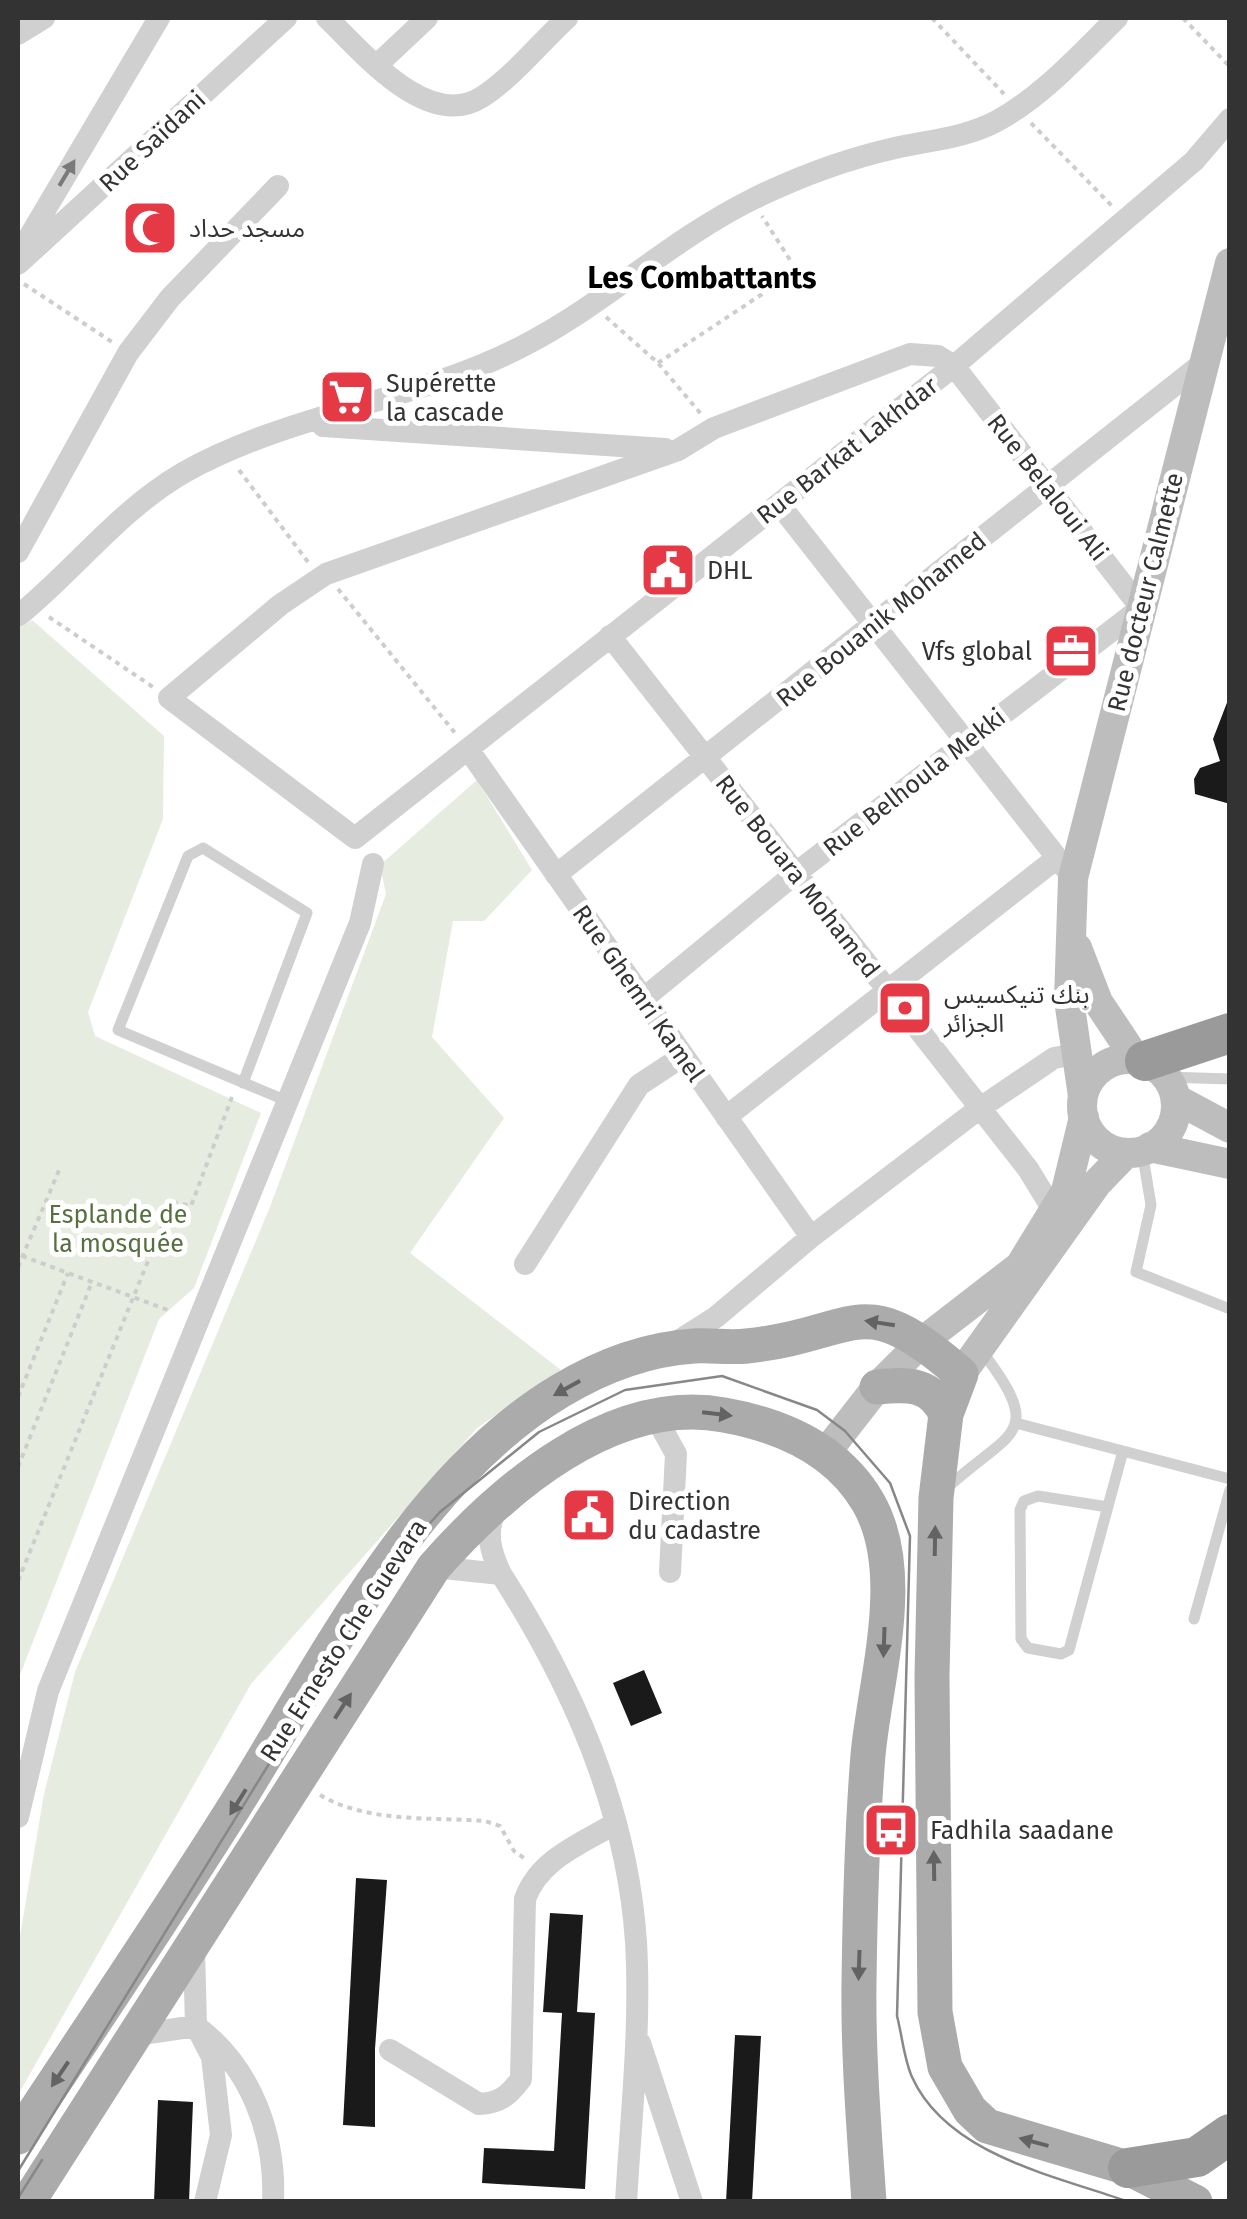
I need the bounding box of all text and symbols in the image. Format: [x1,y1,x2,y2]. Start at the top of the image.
street label: Rue Saïdani [93,85,212,199]
one-way arrow [58,159,75,187]
mosque icon: مسجد حداد [120,198,180,258]
place label: مسجد حداد [189,214,305,244]
district label: Les Combattants [588,260,817,296]
supermarket icon: Supérette la cascade [317,367,377,427]
place label: Supérette la cascade [386,369,504,428]
street label: Rue Barkat Lakhdar [751,371,944,531]
street label: Rue Belaloui Ali [981,408,1114,567]
street label: Rue docteur Calmette [1102,470,1190,715]
street label: Rue Bouanik Mohamed [771,526,993,714]
public building icon: DHL [638,540,698,600]
place label: DHL [707,556,753,586]
office icon: Vfs global [1041,621,1101,681]
place label: Vfs global [922,637,1032,667]
street label: Rue Belhoula Mekki [818,702,1012,863]
street label: Rue Bouara Mohamed [709,769,886,984]
street label: Rue Ghemri Kamel [566,899,710,1088]
bank icon: بنك تنيكسيس الجزائر [875,978,935,1038]
place label: بنك تنيكسيس الجزائر [943,980,1089,1039]
park label: Esplande de la mosquée [48,1200,188,1259]
one-way arrow [864,1315,896,1331]
one-way arrow [553,1379,581,1397]
one-way arrow [702,1407,733,1423]
public building icon: Direction du cadastre [559,1485,619,1545]
place label: Direction du cadastre [628,1487,761,1546]
street label: Rue Ernesto Che Guevara [254,1514,433,1767]
one-way arrow [928,1525,944,1557]
one-way arrow [876,1626,892,1658]
one-way arrow [334,1692,352,1719]
one-way arrow [229,1788,247,1815]
bus stop icon: Fadhila saadane [861,1800,921,1860]
place label: Fadhila saadane [930,1816,1114,1846]
one-way arrow [926,1850,942,1882]
one-way arrow [851,1950,867,1982]
one-way arrow [51,2060,69,2087]
one-way arrow [1018,2134,1049,2150]

